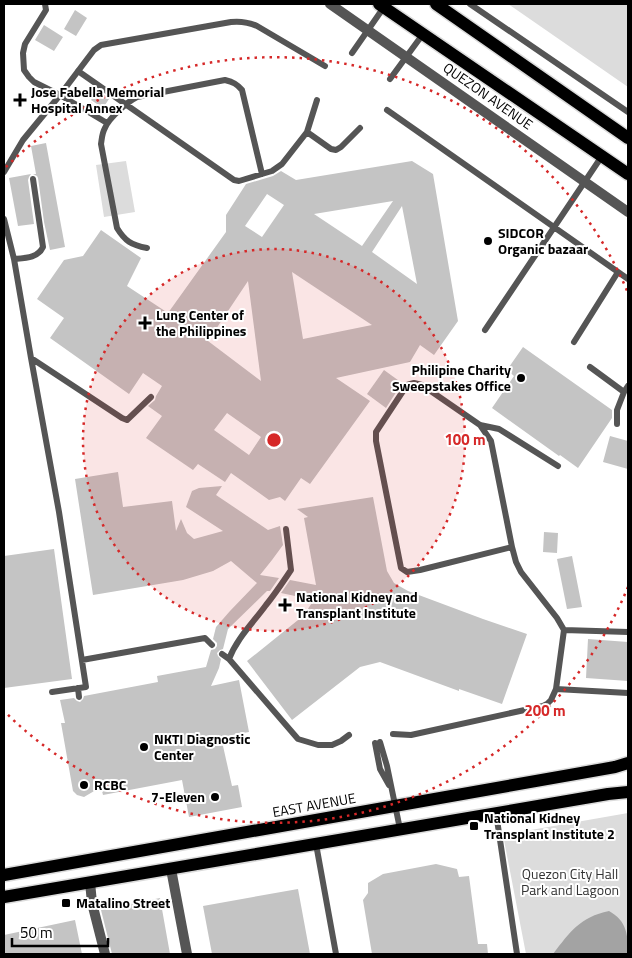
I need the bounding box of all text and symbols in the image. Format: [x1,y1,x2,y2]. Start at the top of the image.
street label: QUEZON AVENUE [439,57,538,135]
place label: Jose Fabella Memorial Hospital Annex [31,81,164,118]
marker: Jose Fabella Memorial Hospital Annex [13,93,27,107]
place label: SIDCOR Organic bazaar [498,222,588,259]
marker: SIDCOR Organic bazaar [482,235,494,247]
place label: Lung Center of the Philippines [156,304,247,341]
marker: Lung Center of the Philippines [138,316,152,330]
place label: Philipine Charity Sweepstakes Office [392,359,511,396]
marker: Philipine Charity Sweepstakes Office [515,372,527,384]
text: 100 m [444,428,486,451]
centre of rings [265,431,283,449]
place label: National Kidney and Transplant Institute [296,586,418,623]
marker: National Kidney and Transplant Institute [278,598,292,612]
text: 200 m [524,699,566,722]
place label: NKTI Diagnostic Center [154,728,250,765]
marker: NKTI Diagnostic Center [138,741,150,753]
place label: RCBC [94,774,127,795]
marker: RCBC [78,779,90,791]
place label: 7-Eleven [151,786,205,807]
street label: EAST AVENUE [271,787,357,822]
marker: 7-Eleven [209,791,221,803]
place label: National Kidney Transplant Institute 2 [484,807,615,844]
marker: National Kidney Transplant Institute 2 [468,820,480,832]
park label: Quezon City Hall Park and Lagoon [521,863,619,900]
place label: Matalino Street [76,892,170,913]
marker: Matalino Street [60,897,72,909]
scale bar [12,916,109,948]
text: 50 m [20,921,53,944]

